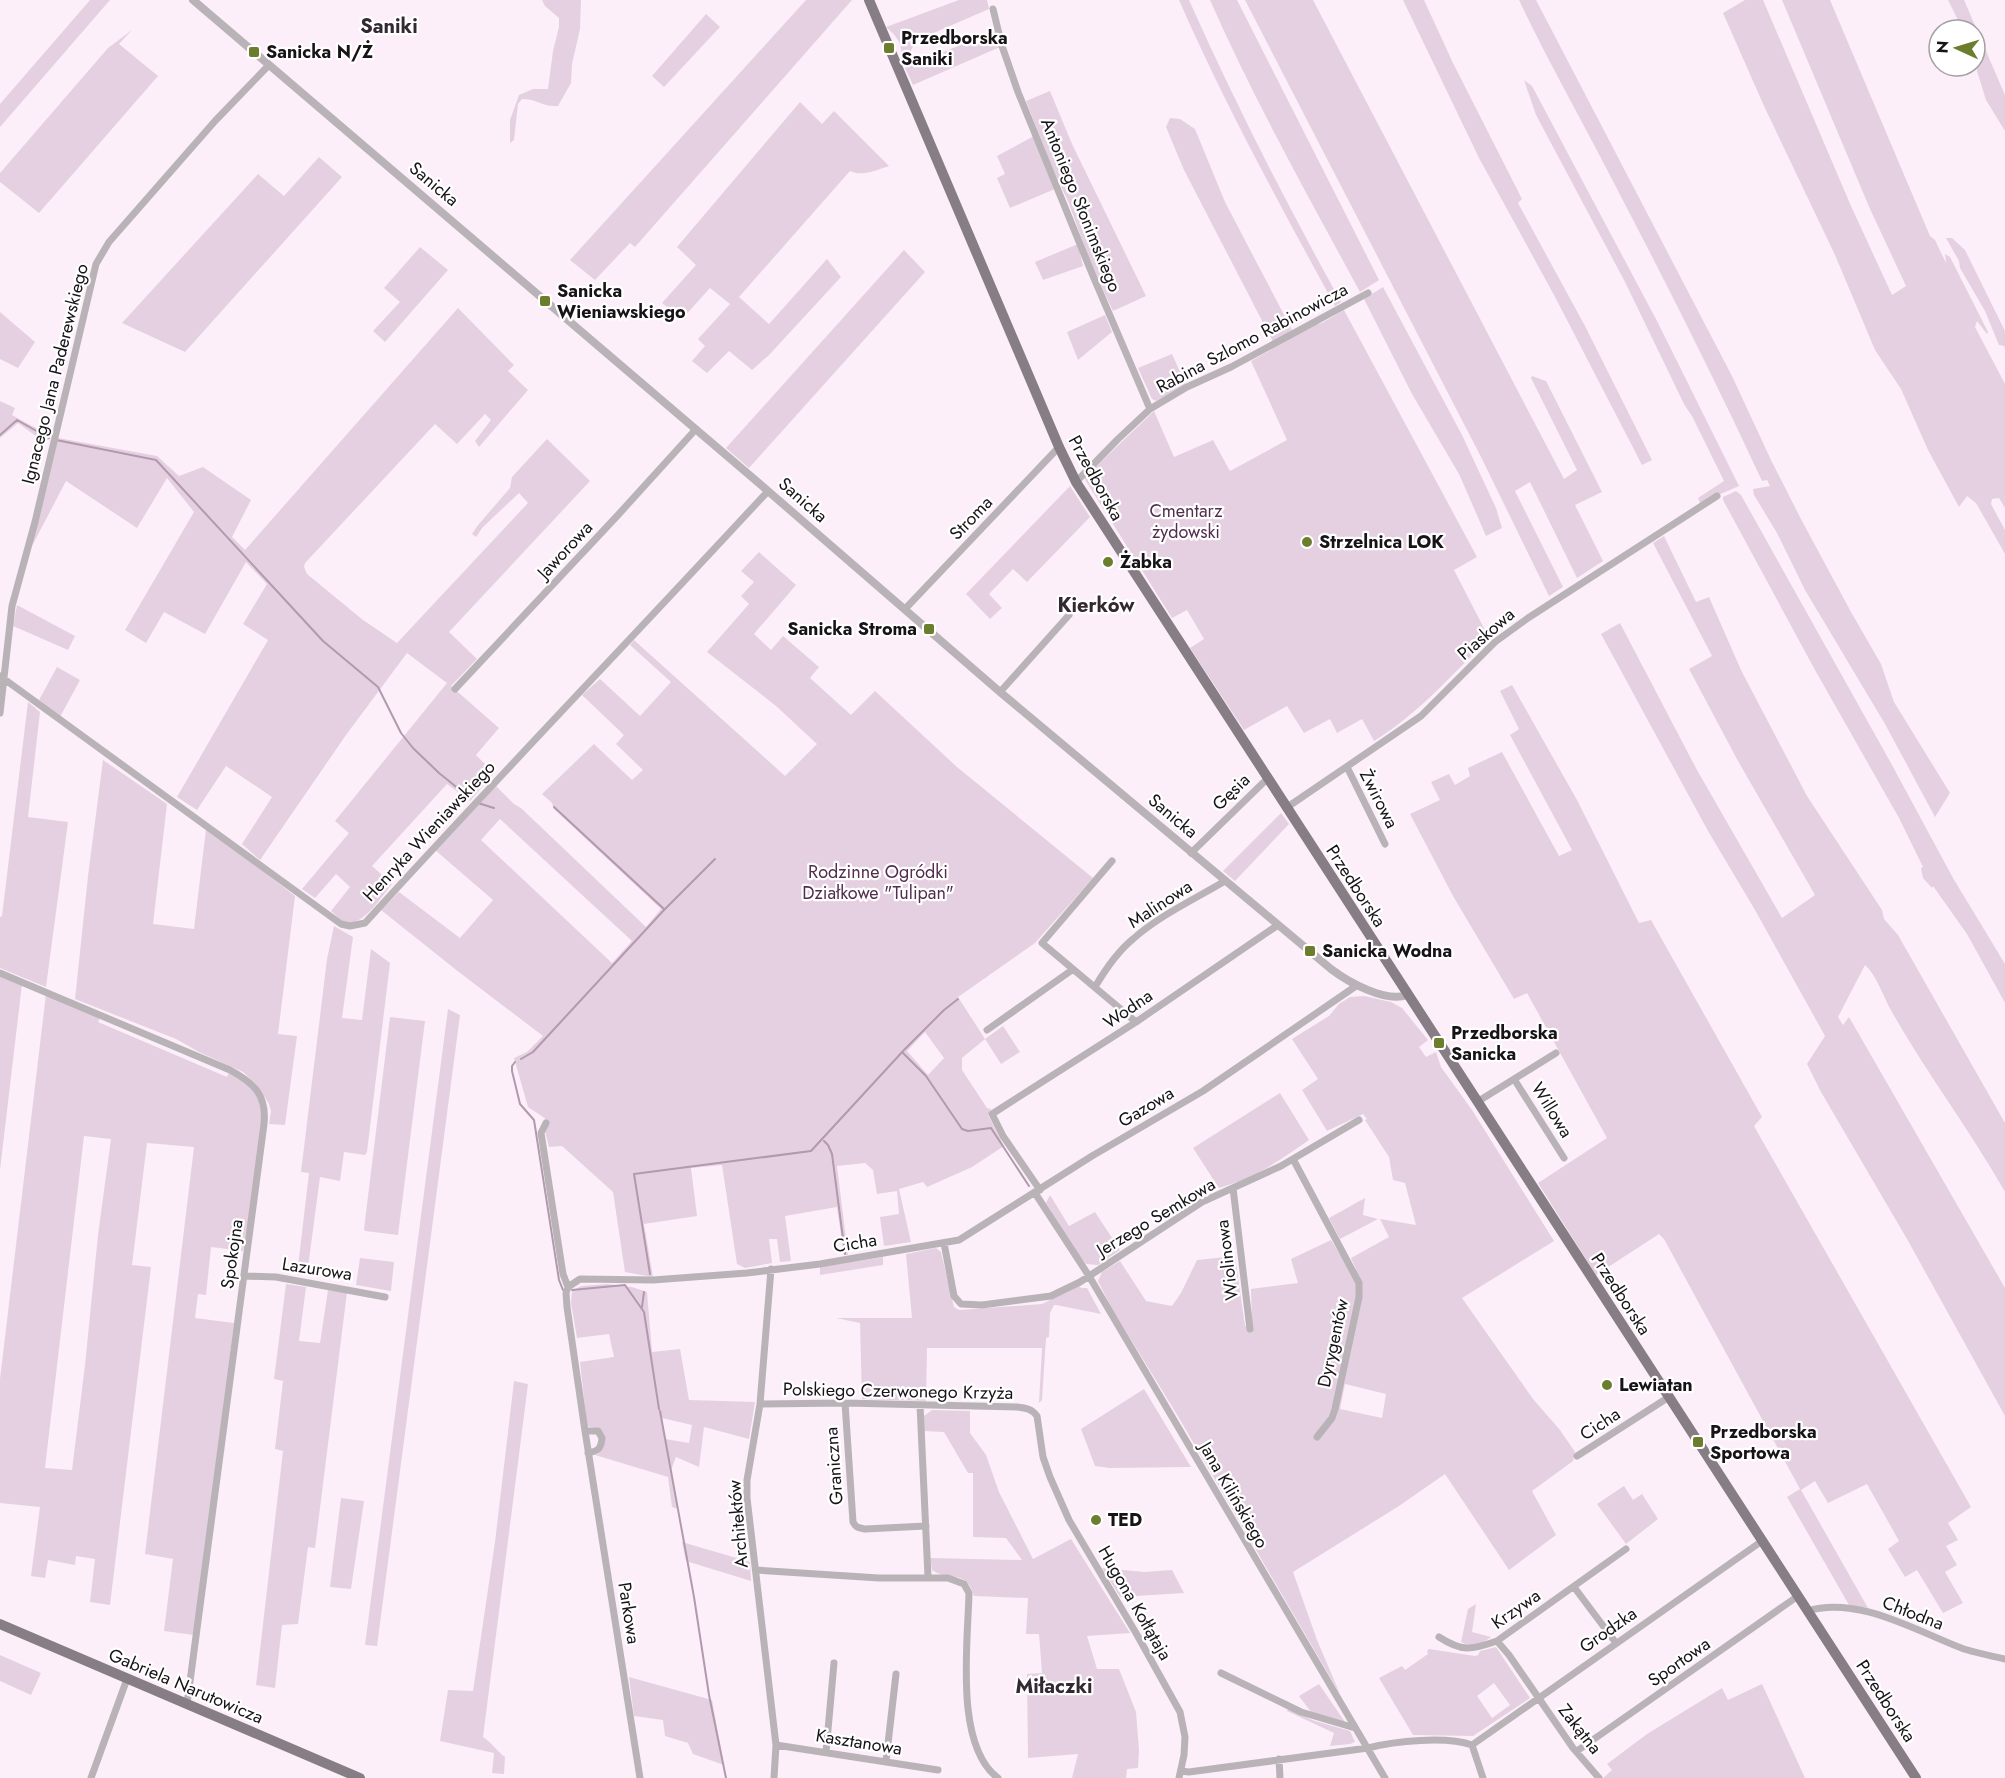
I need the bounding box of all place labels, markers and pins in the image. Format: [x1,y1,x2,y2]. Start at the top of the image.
place label: Przedborska Saniki [901,25,1008,72]
place label: Sanicka N/Ż [266,39,373,65]
marker: Przedborska Saniki [882,41,896,55]
marker: Sanicka N/Ż [247,45,261,59]
place label: Sanicka Wieniawskiego [557,278,686,325]
marker: Sanicka Wieniawskiego [538,294,552,308]
place label: Strzelnica LOK [1319,529,1444,555]
marker: Strzelnica LOK [1300,535,1314,549]
place label: Żabka [1120,549,1172,575]
marker: Żabka [1101,555,1115,569]
place label: Sanicka Stroma [787,616,917,642]
marker: Sanicka Stroma [922,622,936,636]
place label: Sanicka Wodna [1322,938,1452,964]
marker: Sanicka Wodna [1303,944,1317,958]
place label: Przedborska Sanicka [1451,1020,1558,1067]
marker: Przedborska Sanicka [1432,1036,1446,1050]
place label: Lewiatan [1619,1372,1693,1398]
marker: Lewiatan [1600,1378,1614,1392]
place label: Przedborska Sportowa [1710,1419,1817,1466]
marker: Przedborska Sportowa [1691,1435,1705,1449]
place label: TED [1108,1507,1142,1533]
marker: TED [1089,1513,1103,1527]

